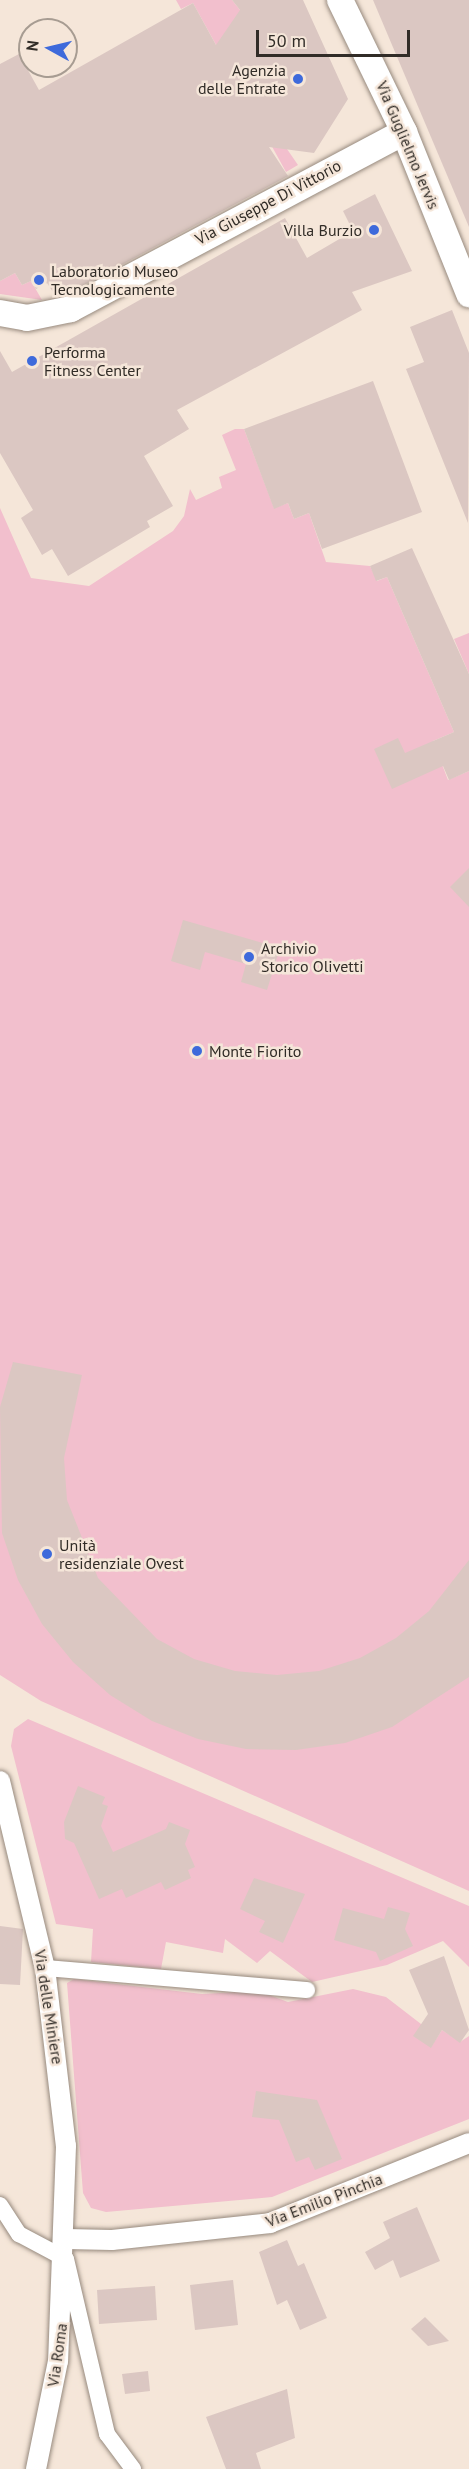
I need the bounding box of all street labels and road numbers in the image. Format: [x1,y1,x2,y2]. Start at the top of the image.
street label: Via Guglielmo Jervis [372,78,444,212]
street label: Via Giuseppe Di Vittorio [192,155,344,249]
street label: Via delle Miniere [30,1948,68,2066]
street label: Via Emilio Pinchia [263,2169,385,2231]
street label: Via Roma [43,2322,71,2388]

